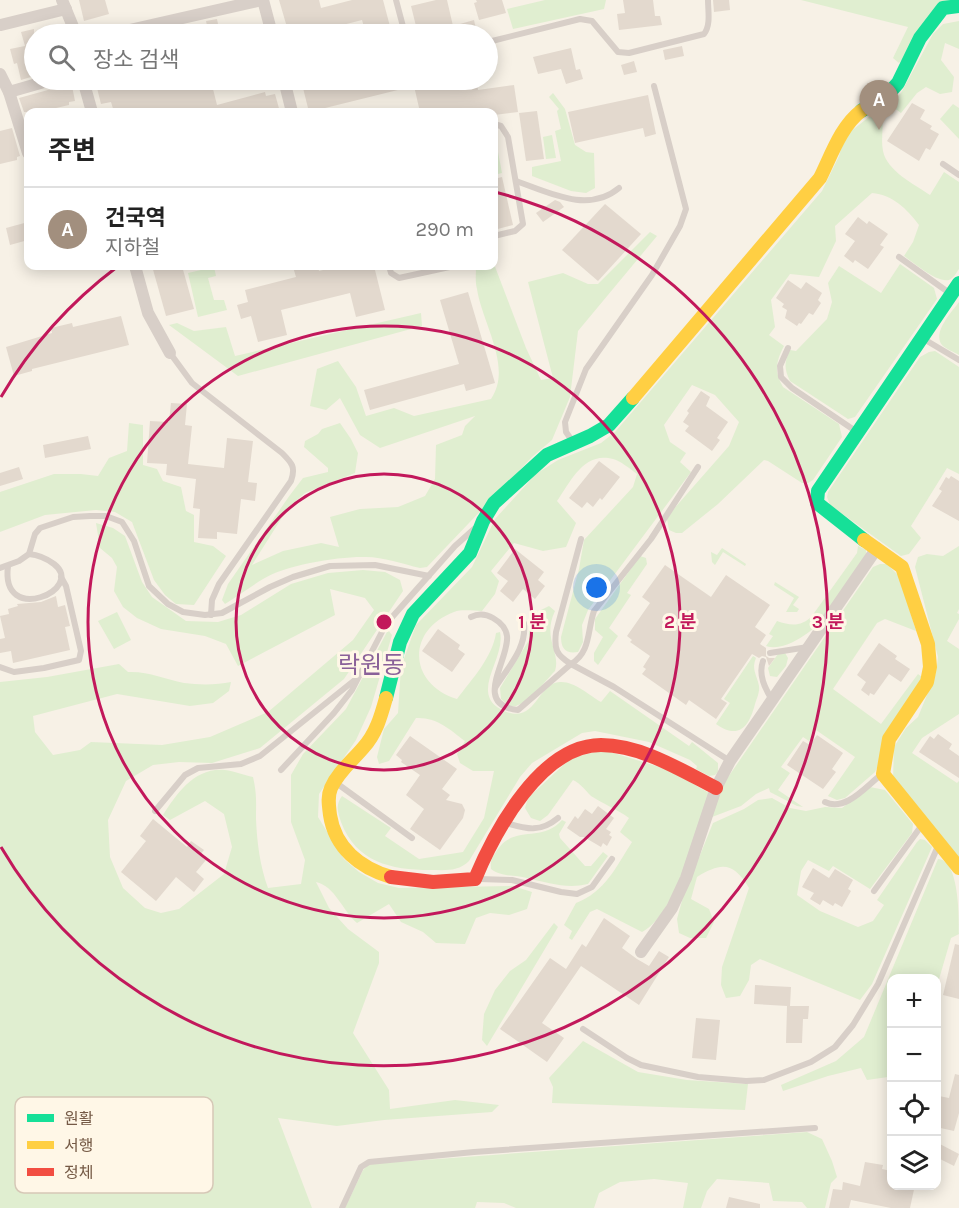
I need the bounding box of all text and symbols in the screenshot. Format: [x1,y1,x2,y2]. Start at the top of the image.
search box [24,24,498,90]
icon: search [45,41,78,74]
text: 장소 검색 [93,47,179,73]
pin: A [860,80,898,130]
text: 주변 [48,135,96,166]
text: 건국역 [105,205,166,231]
text: A [61,218,74,241]
text: 290 m [415,218,474,241]
text: 지하철 [105,236,160,259]
your location [582,573,611,602]
text: 1 분 [518,611,546,633]
text: 2 분 [664,611,696,633]
text: 3 분 [812,611,845,633]
centre of rings [374,612,394,632]
district label: 락원동 [338,651,404,679]
map controls [887,974,941,1190]
button: + [887,974,941,1028]
button: − [887,1028,941,1082]
button: locate [887,1082,941,1136]
legend [15,1097,213,1193]
text: 원활 [64,1109,94,1128]
text: 서행 [64,1136,93,1155]
button: layers [887,1136,941,1190]
text: 정체 [64,1163,93,1182]

